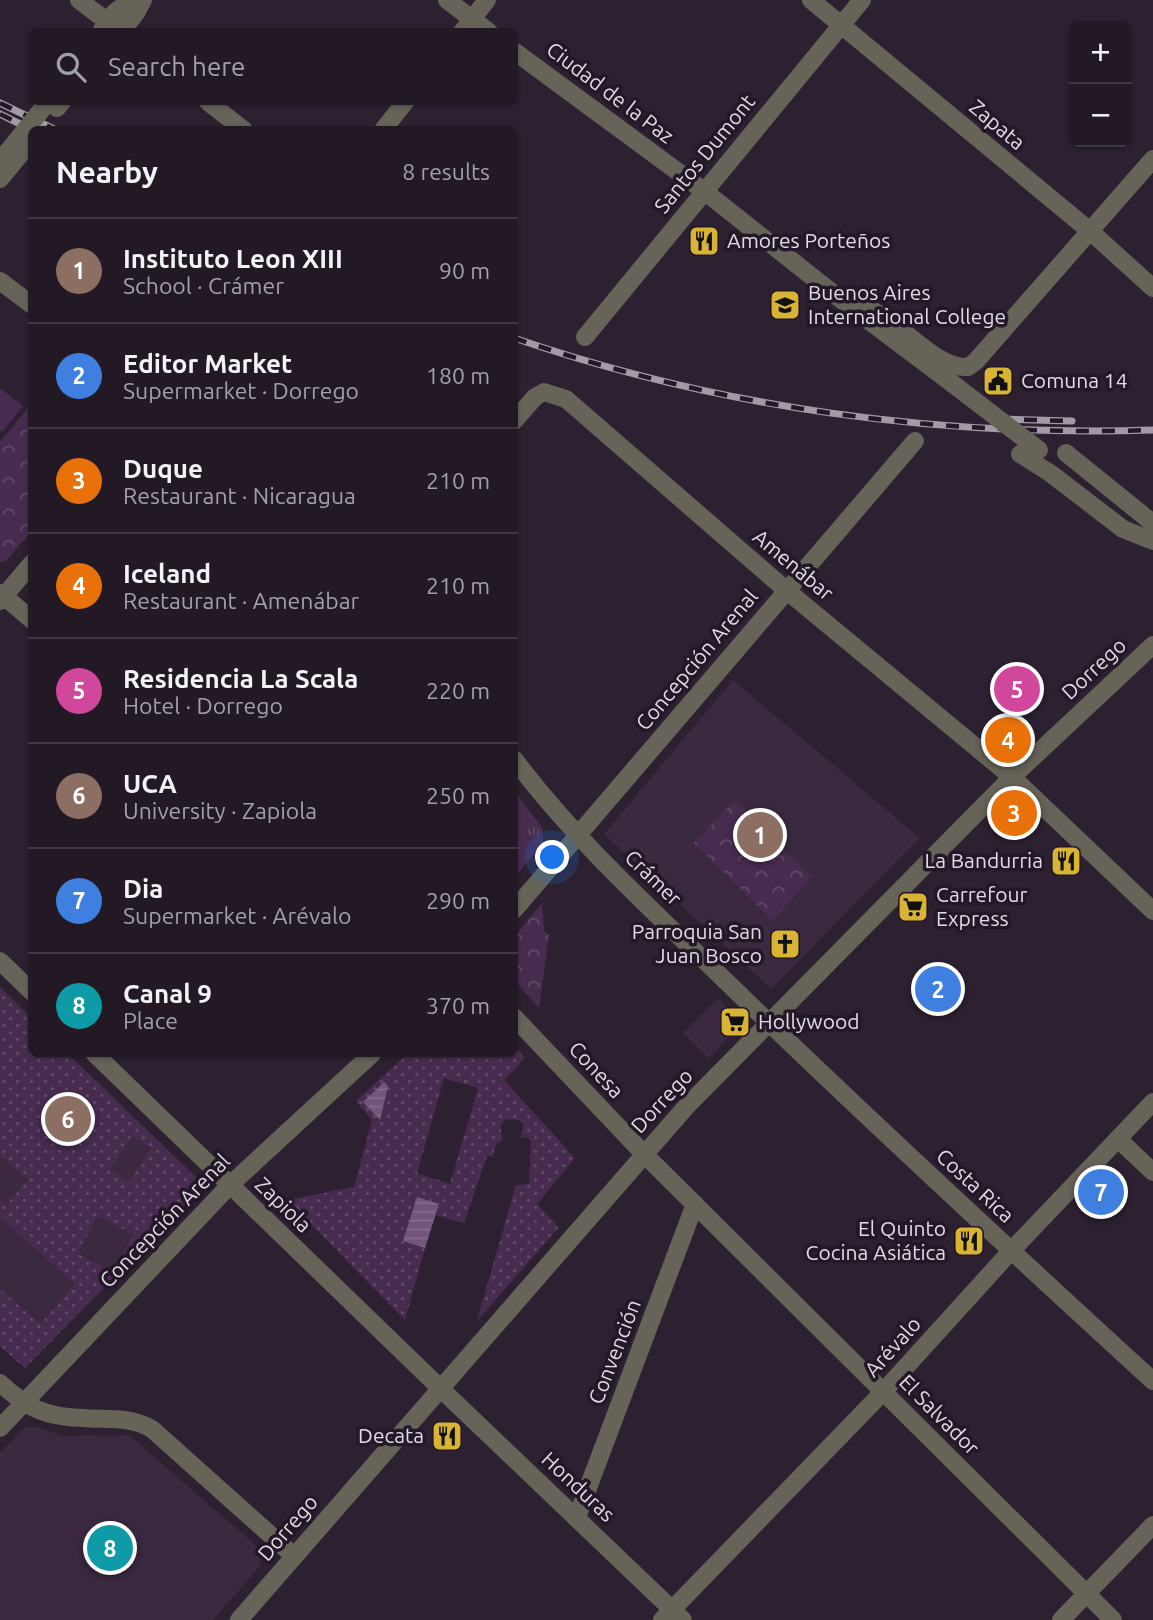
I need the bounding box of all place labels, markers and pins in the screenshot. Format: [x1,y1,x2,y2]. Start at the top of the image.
restaurant icon: Amores Porteños [687,224,721,258]
place label: Amores Porteños [727,228,890,252]
place label: Buenos Aires International College [808,280,1006,328]
school or university icon: Buenos Aires International College [768,288,802,322]
public building icon: Comuna 14 [981,364,1015,398]
place label: Comuna 14 [1021,368,1128,392]
pin: 5 [994,663,1040,715]
pin: 4 [985,714,1031,766]
pin: 3 [991,787,1037,839]
pin: 1 [737,809,783,861]
restaurant icon: La Bandurria [1049,844,1083,878]
place label: La Bandurria [924,848,1043,872]
place label: Carrefour Express [936,882,1027,930]
supermarket icon: Carrefour Express [896,890,930,924]
place label: Parroquia San Juan Bosco [632,919,762,967]
church icon: Parroquia San Juan Bosco [768,927,802,961]
pin: 2 [915,963,961,1015]
supermarket icon: Hollywood [718,1005,752,1039]
place label: Hollywood [758,1009,860,1033]
pin: 6 [45,1093,91,1145]
pin: 7 [1078,1166,1124,1218]
place label: El Quinto Cocina Asiática [806,1216,946,1264]
restaurant icon: El Quinto Cocina Asiática [952,1224,986,1258]
restaurant icon: Decata [430,1419,464,1453]
place label: Decata [358,1423,424,1447]
pin: 8 [87,1522,133,1574]

